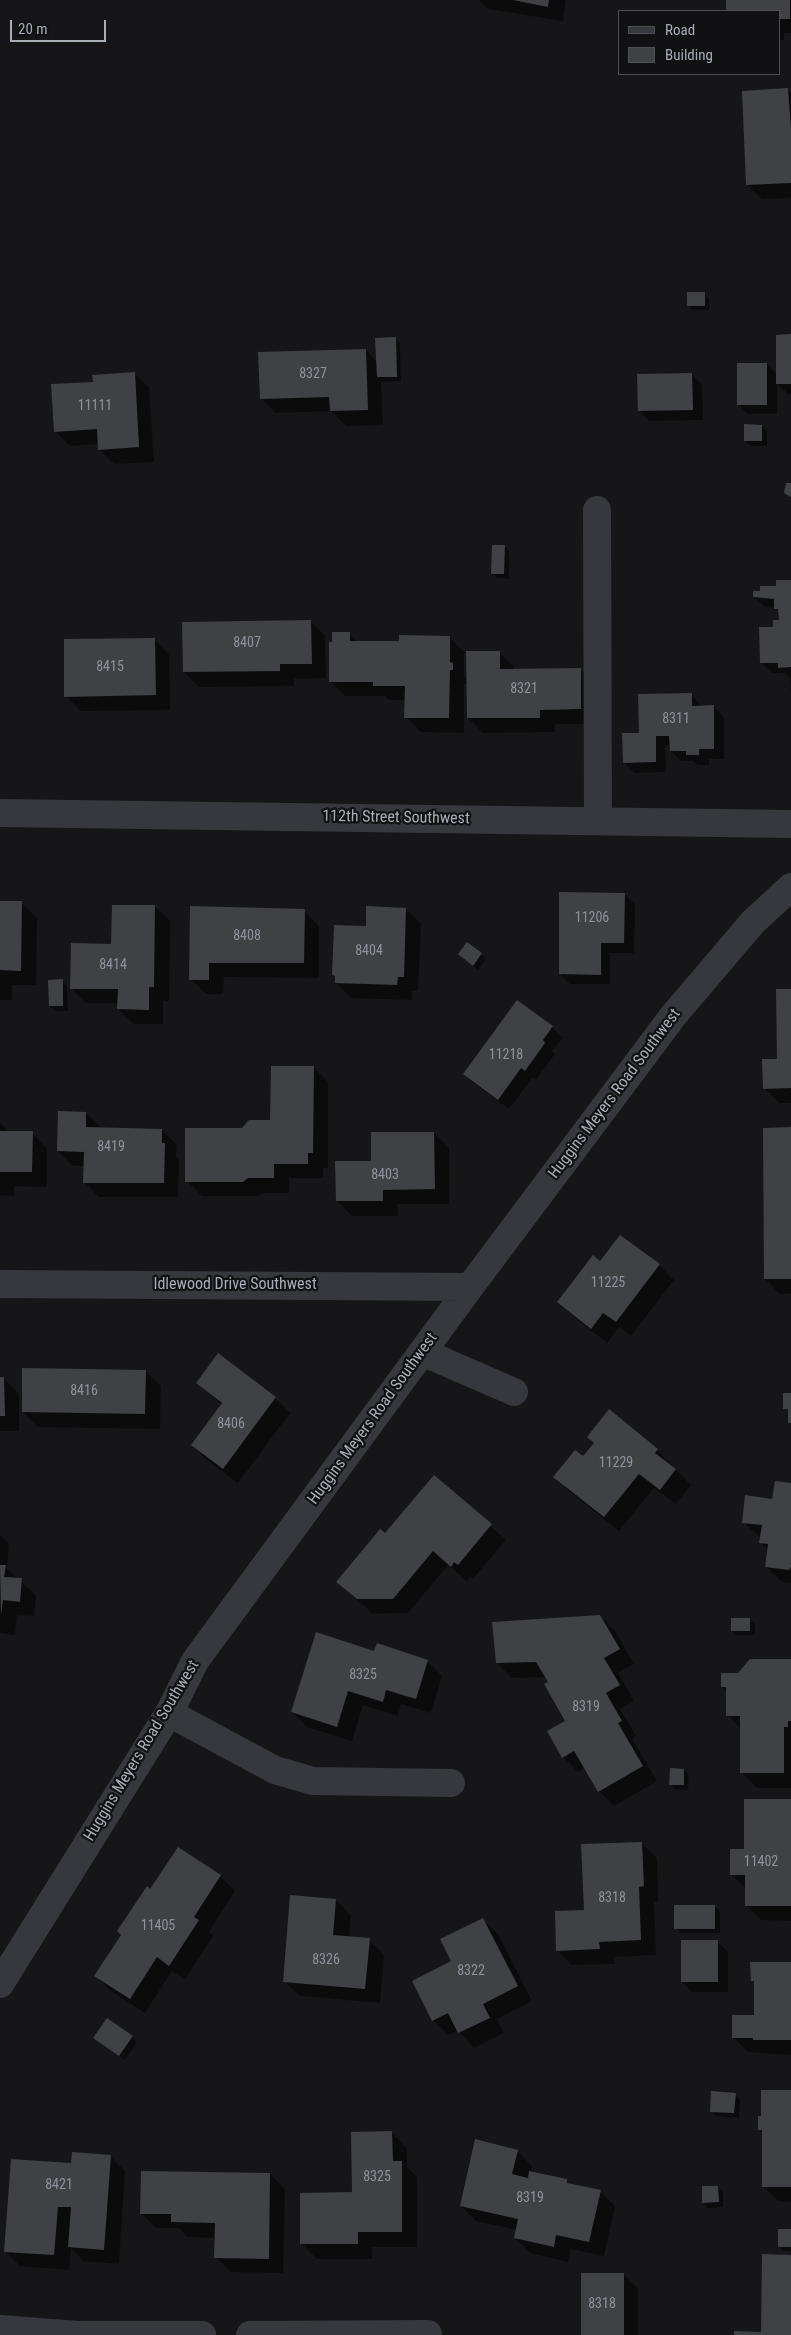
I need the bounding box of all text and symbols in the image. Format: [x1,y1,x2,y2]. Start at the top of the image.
scale bar [12,10,109,42]
legend [618,10,781,75]
text: 20 m [18,20,48,38]
text: Road [665,21,695,39]
text: Building [665,46,713,64]
house number: 8327 [299,366,327,382]
house number: 11111 [78,398,112,414]
house number: 8407 [233,635,261,651]
house number: 8415 [96,659,124,675]
house number: 8321 [510,681,538,697]
house number: 8311 [662,711,690,727]
street label: 112th Street Southwest [322,807,470,829]
house number: 11206 [575,910,609,926]
house number: 8408 [233,928,261,944]
house number: 8404 [355,943,383,959]
house number: 8414 [99,957,127,973]
street label: Huggins Meyers Road Southwest [545,1005,685,1183]
house number: 11218 [489,1047,523,1063]
house number: 8419 [97,1139,125,1155]
house number: 8403 [371,1167,399,1183]
street label: Idlewood Drive Southwest [153,1275,317,1295]
house number: 11225 [591,1275,625,1291]
street label: Huggins Meyers Road Southwest [304,1329,442,1509]
house number: 8416 [70,1383,98,1399]
house number: 8406 [217,1416,245,1432]
house number: 11229 [599,1455,633,1471]
street label: Huggins Meyers Road Southwest [80,1657,204,1845]
house number: 8325 [349,1667,377,1683]
house number: 8319 [572,1699,600,1715]
house number: 11402 [744,1854,778,1870]
house number: 8318 [598,1890,626,1906]
house number: 11405 [141,1918,175,1934]
house number: 8326 [312,1952,340,1968]
house number: 8322 [457,1963,485,1979]
house number: 8325 [363,2169,391,2185]
house number: 8421 [45,2177,73,2193]
house number: 8319 [516,2190,544,2206]
house number: 8318 [588,2296,616,2312]

